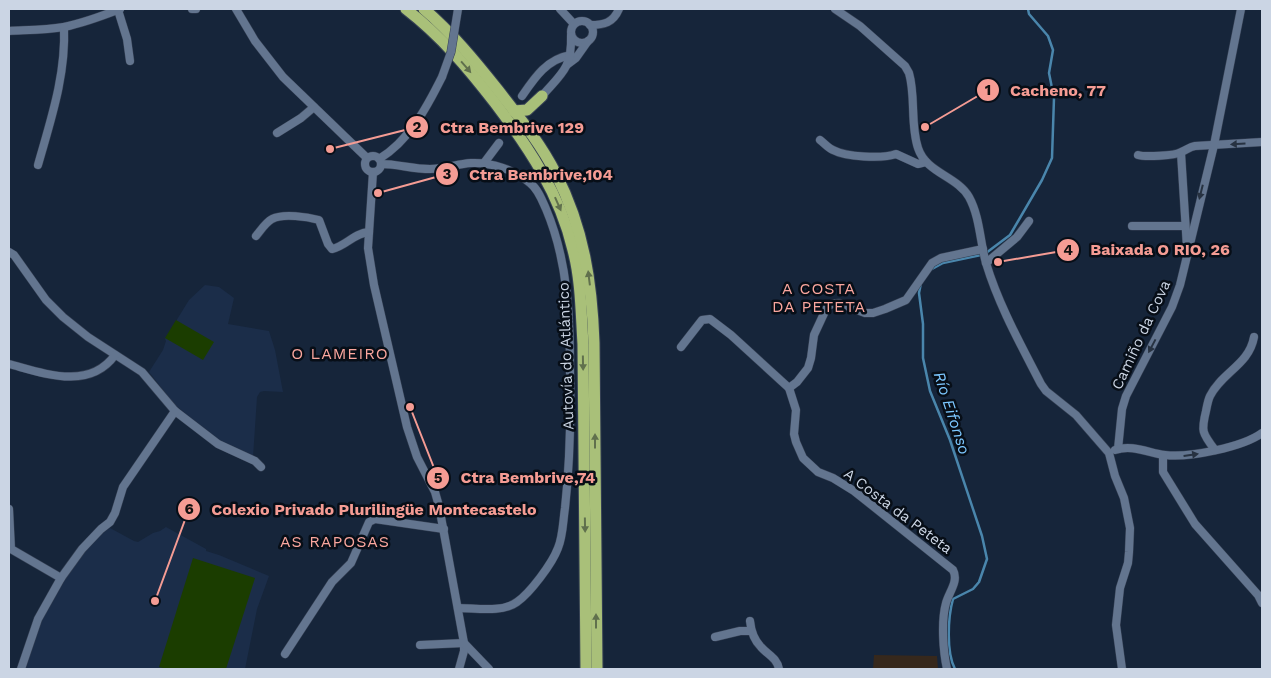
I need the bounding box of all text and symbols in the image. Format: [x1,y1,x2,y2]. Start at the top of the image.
one-way arrow [461,60,472,73]
callout: Cacheno, 77 [975,75,1117,106]
text: 1 [985,81,991,99]
text: Cacheno, 77 [1010,81,1106,100]
callout: Ctra Bembrive 129 [405,112,594,143]
text: 2 [413,118,422,136]
text: Ctra Bembrive 129 [440,118,584,137]
one-way arrow [1230,140,1246,148]
callout: Ctra Bembrive,104 [434,159,623,190]
text: 3 [443,165,452,183]
text: Ctra Bembrive,104 [469,165,613,184]
one-way arrow [1197,185,1205,200]
one-way arrow [554,197,562,211]
callout: Baixada O RIO, 26 [1055,234,1240,265]
text: Baixada O RIO, 26 [1090,240,1230,259]
text: 4 [1063,241,1073,259]
one-way arrow [585,270,593,286]
street label: Camiño da Cova [1108,277,1174,393]
district label: A COSTA DA PETETA [772,279,866,316]
street label: Autovía do Atlántico [554,282,578,430]
one-way arrow [1148,339,1156,353]
district label: O LAMEIRO [291,344,389,363]
one-way arrow [579,355,587,371]
water label: Río Eifonso [930,369,974,457]
one-way arrow [591,432,599,448]
one-way arrow [1183,451,1199,459]
callout: Ctra Bembrive,74 [426,462,606,493]
street label: A Costa da Peteta [840,464,956,558]
text: Ctra Bembrive,74 [461,468,595,487]
text: 5 [434,469,443,487]
callout: Colexio Privado Plurilingüe Montecastelo [176,494,547,525]
text: 6 [184,500,194,518]
text: Colexio Privado Plurilingüe Montecastelo [211,500,537,519]
one-way arrow [581,518,589,534]
district label: AS RAPOSAS [280,532,390,551]
one-way arrow [592,612,600,628]

